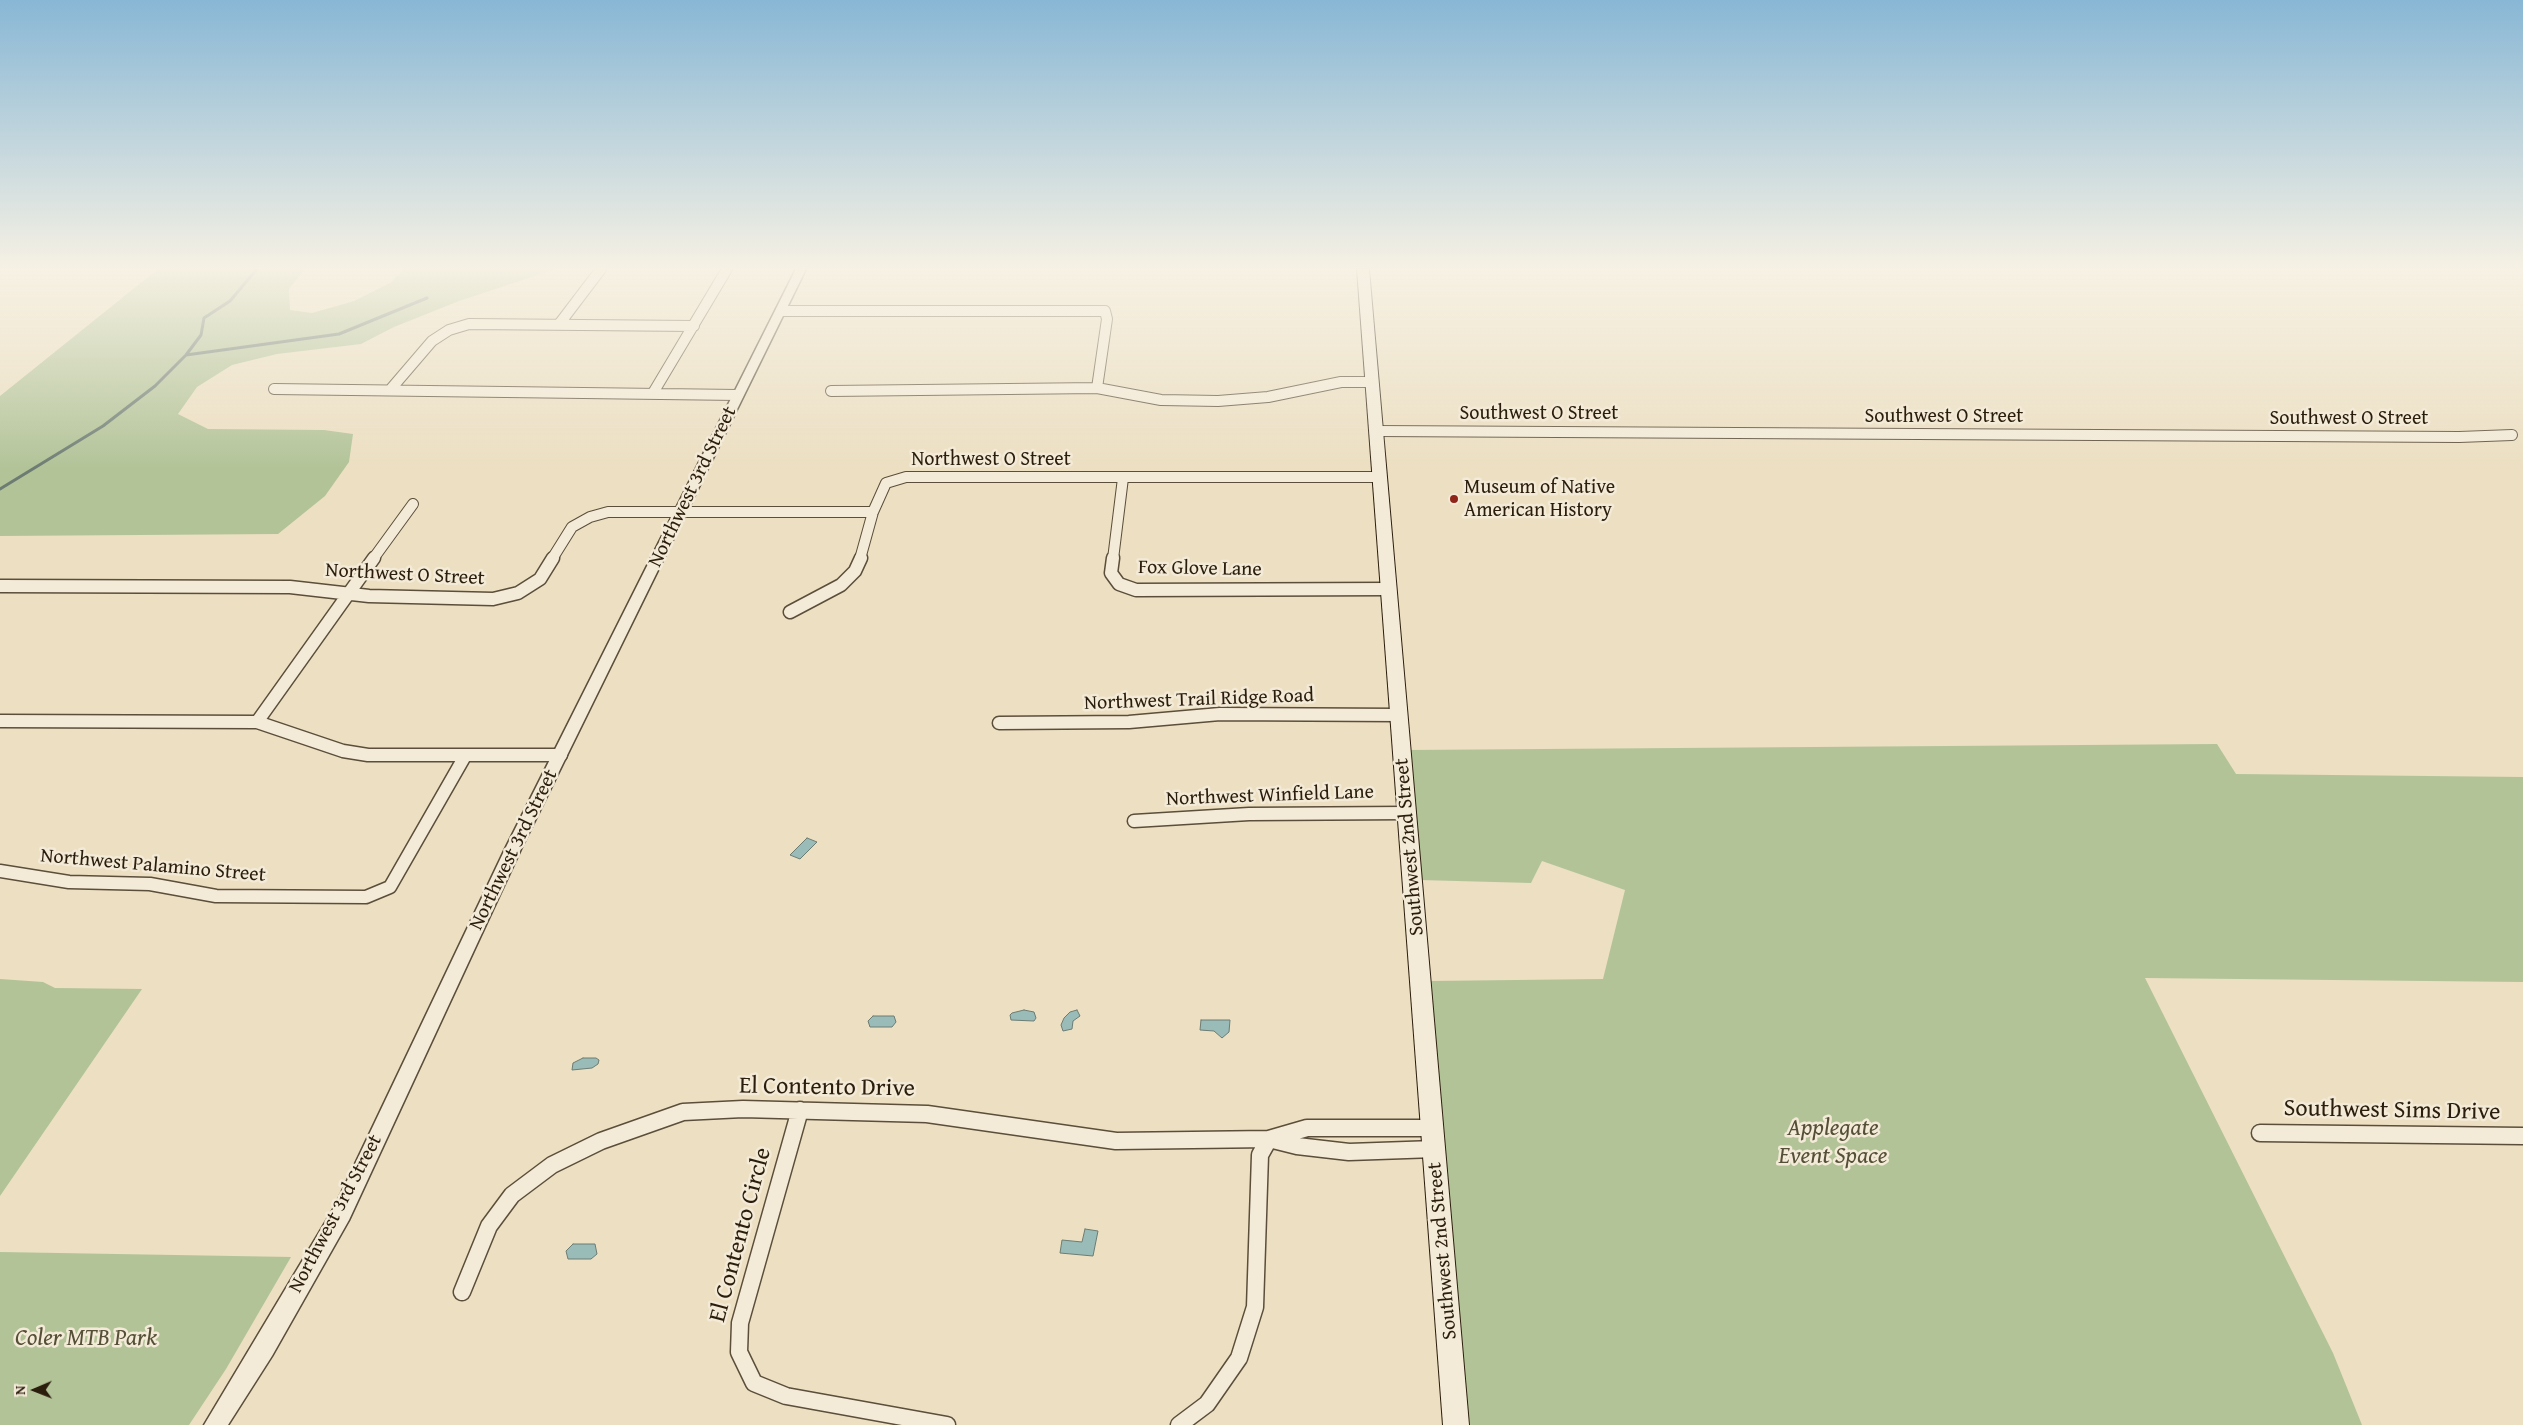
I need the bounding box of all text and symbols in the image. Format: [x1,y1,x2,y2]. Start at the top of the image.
street label: Southwest O Street [1460,402,1618,426]
street label: Northwest 3rd Street [644,403,742,571]
street label: Southwest O Street [1865,405,2023,429]
street label: Southwest O Street [2270,407,2428,431]
street label: Northwest O Street [911,448,1071,472]
place label: Museum of Native American History [1464,476,1615,523]
marker: Museum of Native American History [1448,493,1460,505]
street label: Fox Glove Lane [1138,556,1262,582]
street label: Northwest O Street [325,559,485,591]
street label: Northwest Trail Ridge Road [1084,684,1314,716]
street label: Southwest 2nd Street [1390,757,1430,937]
street label: Northwest 3rd Street [465,766,563,934]
street label: Northwest Winfield Lane [1166,780,1374,812]
street label: Northwest Palamino Street [39,844,267,888]
street label: El Contento Drive [739,1072,915,1104]
street label: Southwest Sims Drive [2283,1095,2501,1127]
park label: Applegate Event Space [1779,1115,1887,1171]
street label: Northwest 3rd Street [284,1131,388,1297]
street label: El Contento Circle [704,1144,778,1326]
street label: Southwest 2nd Street [1423,1161,1463,1341]
park label: Coler MTB Park [15,1325,157,1353]
north arrow [10,1365,60,1415]
text: N [10,1385,30,1395]

